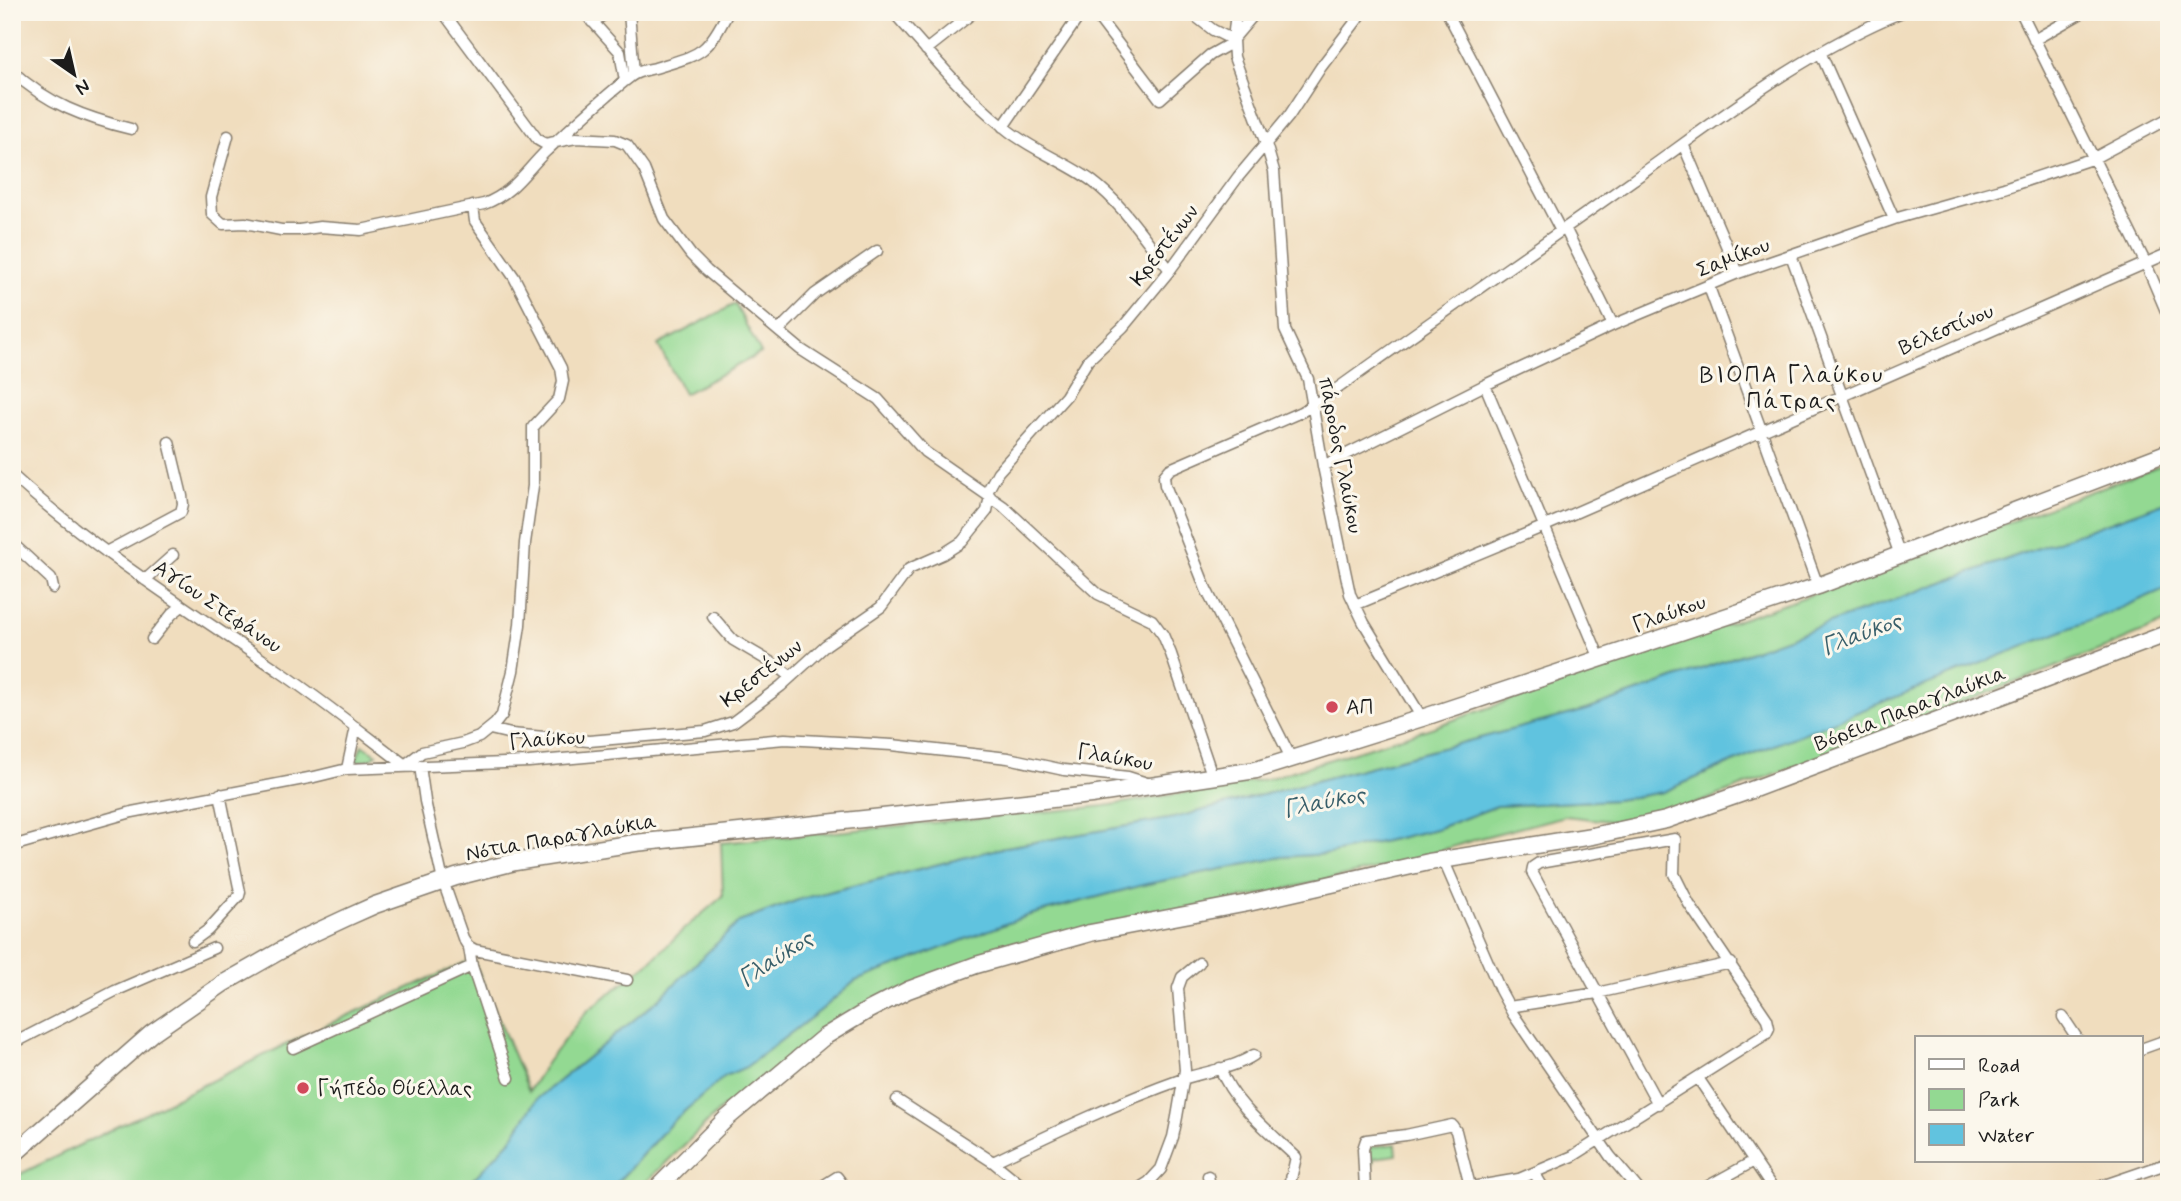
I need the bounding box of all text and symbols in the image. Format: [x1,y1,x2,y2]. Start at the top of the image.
north arrow [38,38,108,108]
text: N [70,73,95,101]
street label: Κρεστένων [1123,198,1206,292]
street label: Σαμίκου [1693,231,1774,285]
street label: Βελεστίνου [1895,297,1998,362]
district label: ΒΙΟΠΑ Γλαύκου Πάτρας [1700,361,1884,417]
street label: πάροδος Γλαύκου [1311,374,1369,536]
street label: Αγίου Στεφάνου [148,554,287,660]
street label: Γλαύκου [1629,588,1710,640]
water label: Γλαύκος [1818,606,1908,663]
street label: Κρεστένων [714,632,808,715]
street label: Βόρεια Παραγλαύκια [1811,659,2010,758]
place label: ΑΠ [1346,694,1373,722]
marker: ΑΠ [1324,699,1340,715]
street label: Γλαύκου [508,723,586,757]
street label: Γλαύκου [1075,738,1155,778]
water label: Γλαύκος [1281,780,1370,826]
street label: Νότια Παραγλαύκια [464,807,659,869]
water label: Γλαύκος [733,923,821,995]
legend [1915,1036,2142,1162]
text: Road [1978,1052,2020,1080]
place label: Γήπεδο Θύελλας [317,1075,472,1103]
marker: Γήπεδο Θύελλας [295,1080,311,1096]
text: Park [1978,1086,2020,1114]
text: Water [1978,1122,2034,1150]

